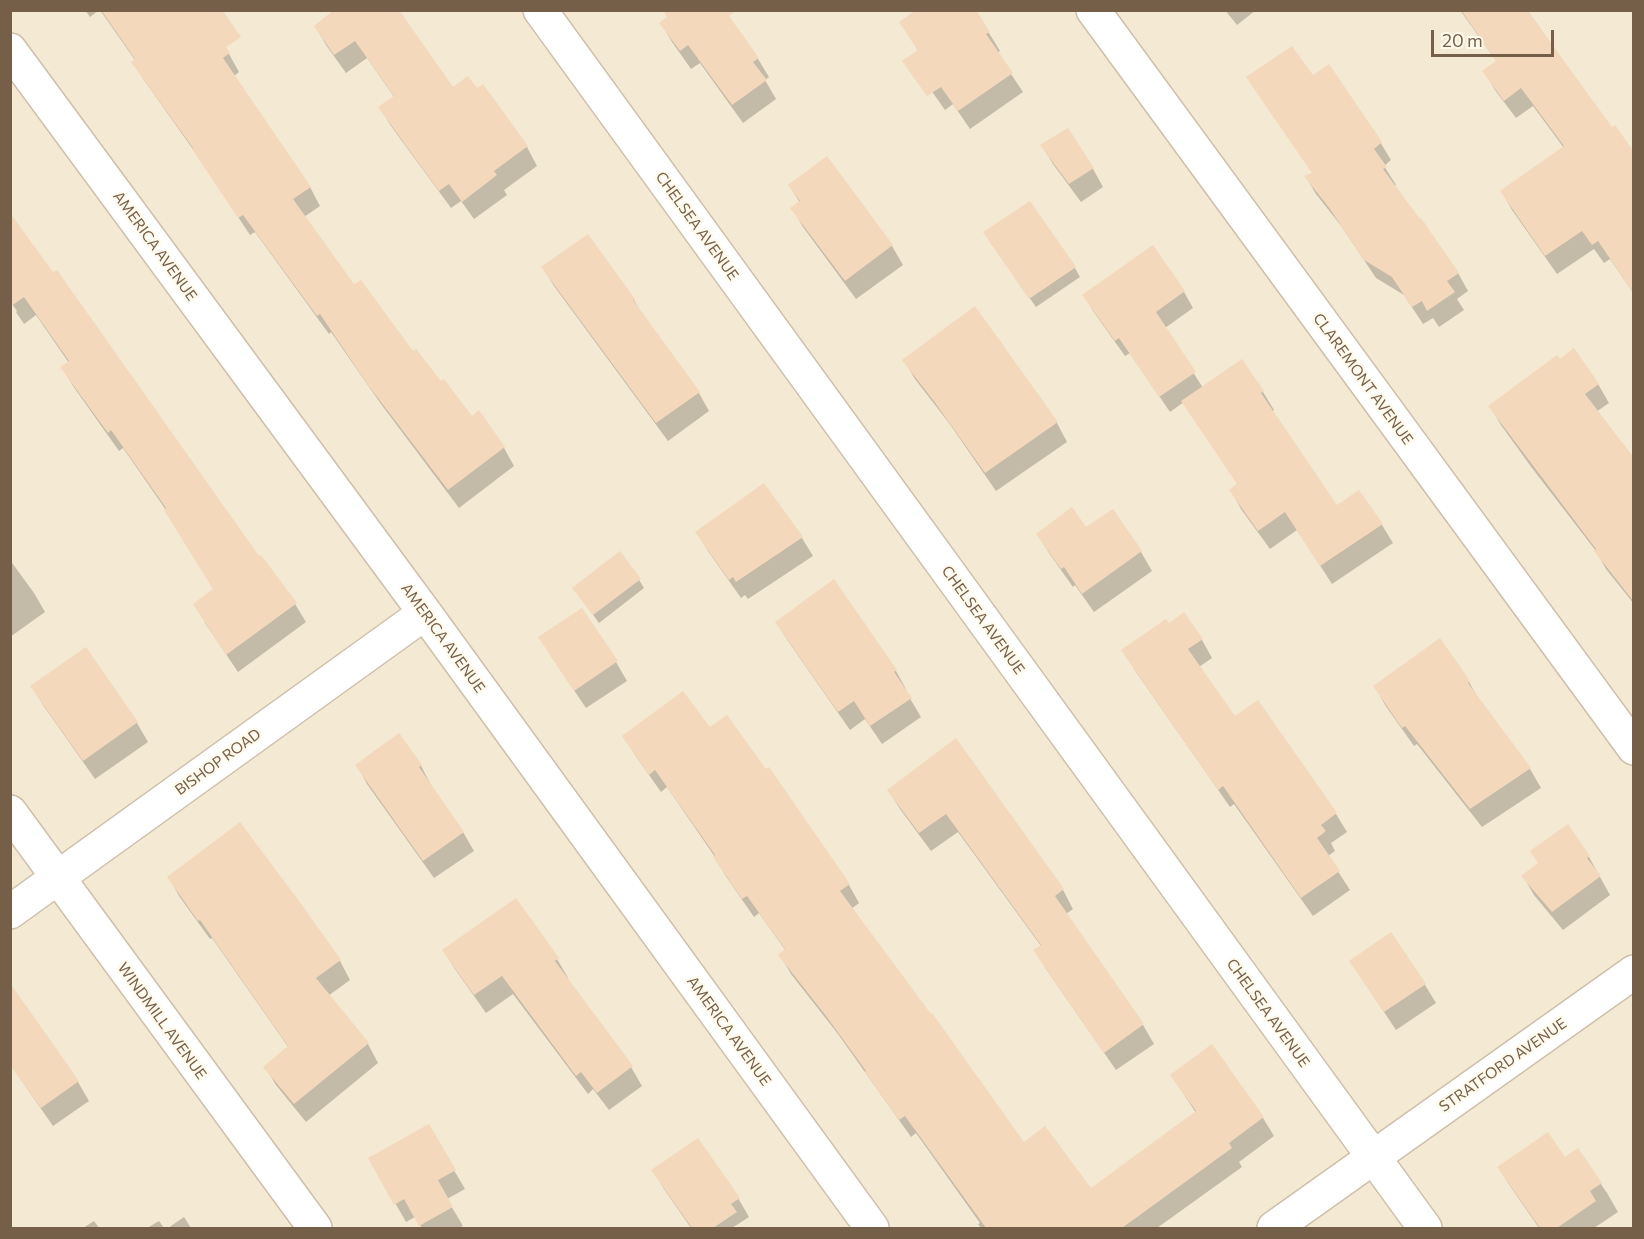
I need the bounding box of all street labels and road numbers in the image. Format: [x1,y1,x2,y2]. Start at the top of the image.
street label: CHELSEA AVENUE [652,168,742,284]
street label: AMERICA AVENUE [109,188,201,304]
street label: CLAREMONT AVENUE [1309,310,1417,448]
street label: CHELSEA AVENUE [938,562,1028,678]
street label: AMERICA AVENUE [397,580,489,696]
street label: BISHOP ROAD [172,725,264,799]
street label: CHELSEA AVENUE [1223,955,1313,1071]
street label: WINDMILL AVENUE [114,959,210,1083]
street label: AMERICA AVENUE [683,973,775,1089]
street label: STRATFORD AVENUE [1436,1014,1570,1116]

